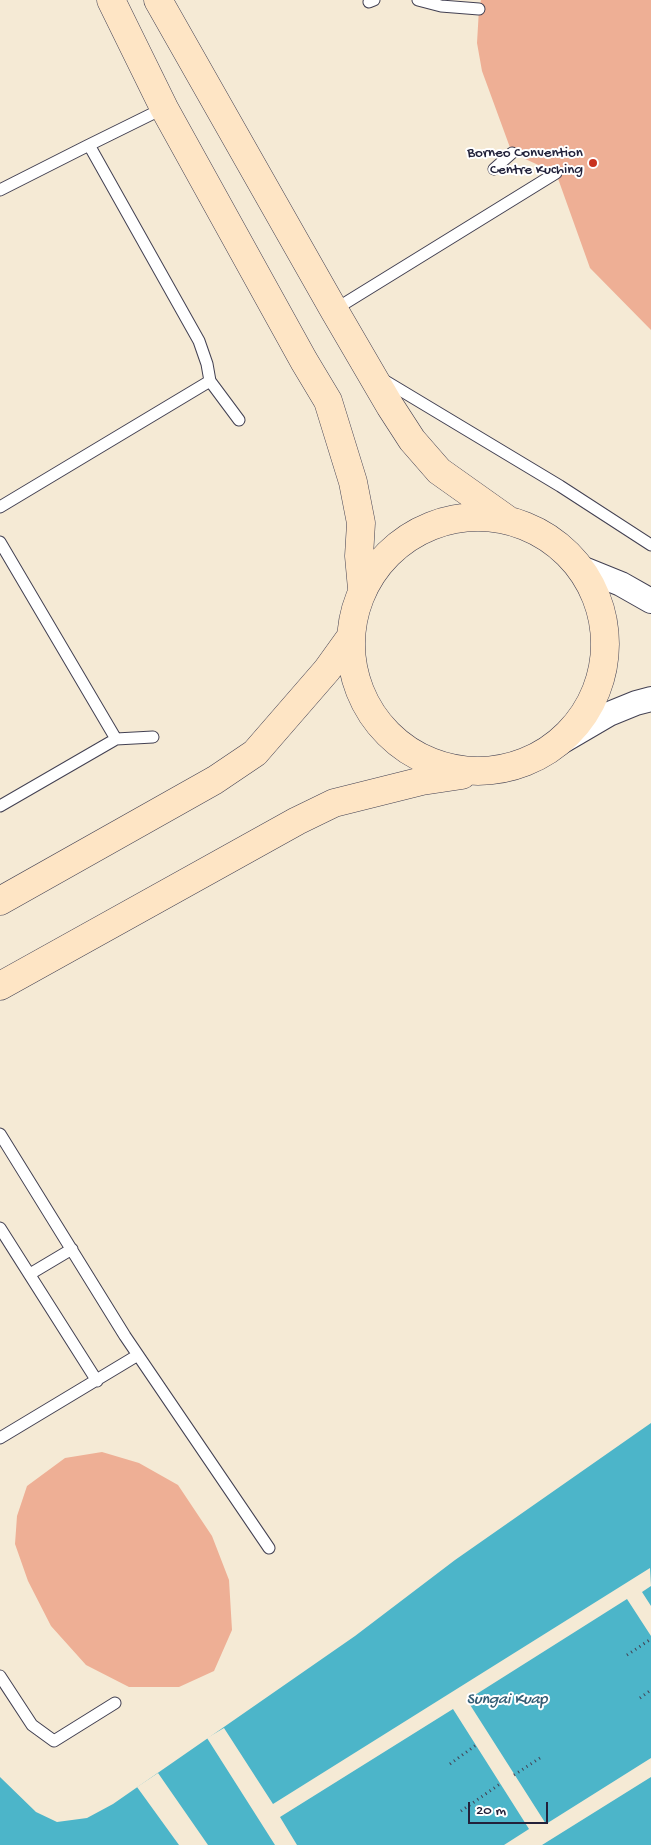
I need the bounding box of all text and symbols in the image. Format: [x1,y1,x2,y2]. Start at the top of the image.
place label: Borneo Convention Centre Kuching [467,145,583,180]
marker: Borneo Convention Centre Kuching [587,157,599,169]
water label: Sungai Kuap [467,1691,547,1711]
scale bar [471,1792,551,1824]
text: 20 m [476,1802,506,1820]

